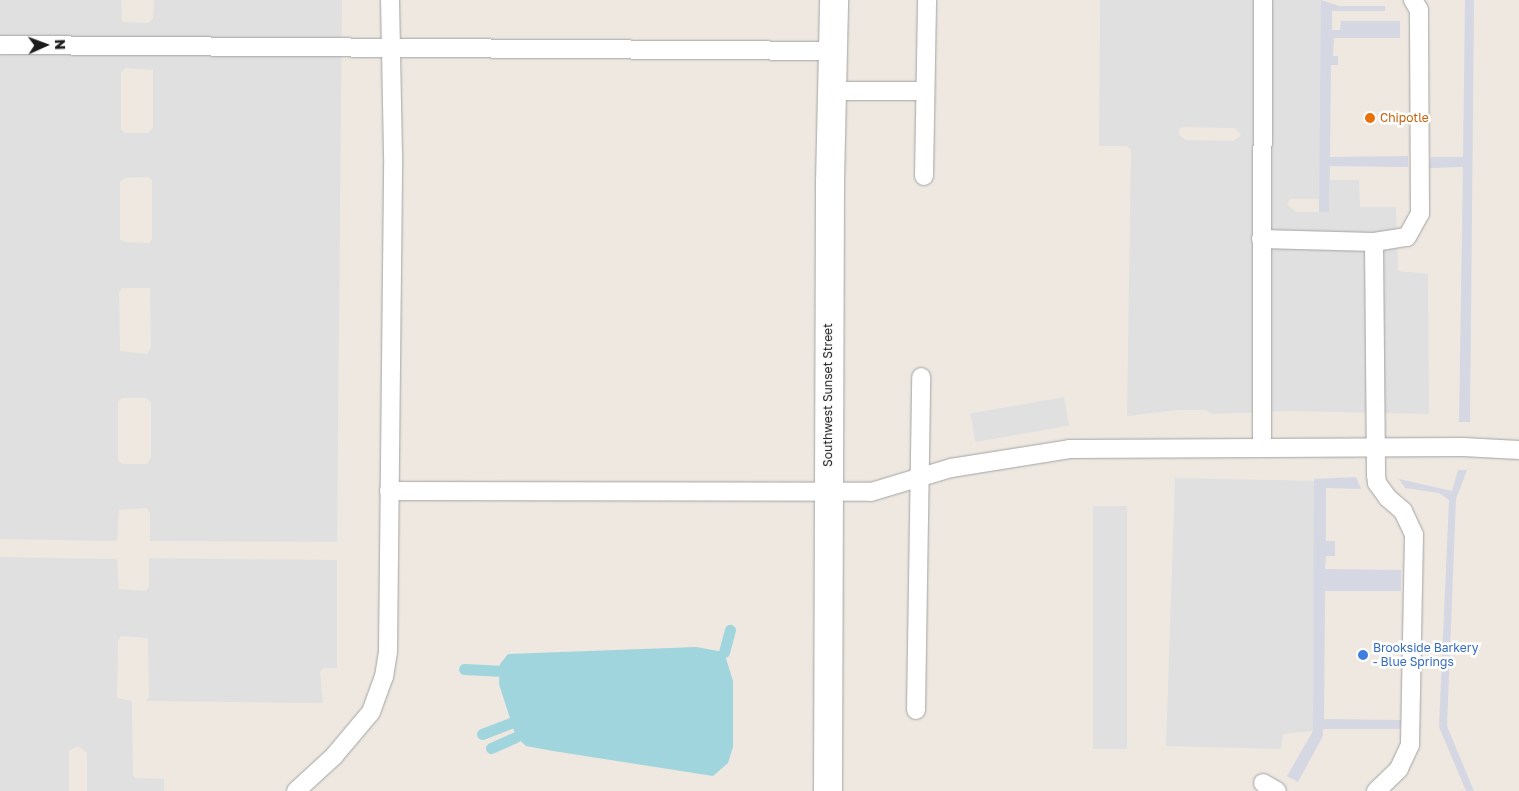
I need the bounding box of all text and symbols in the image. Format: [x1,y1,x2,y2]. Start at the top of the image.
north arrow [20,20,70,70]
text: N [52,39,69,50]
place label: Chipotle [1380,111,1429,125]
marker: Chipotle [1364,112,1376,124]
street label: Southwest Sunset Street [821,323,835,467]
place label: Brookside Barkery - Blue Springs [1373,641,1478,669]
marker: Brookside Barkery - Blue Springs [1357,649,1369,661]

